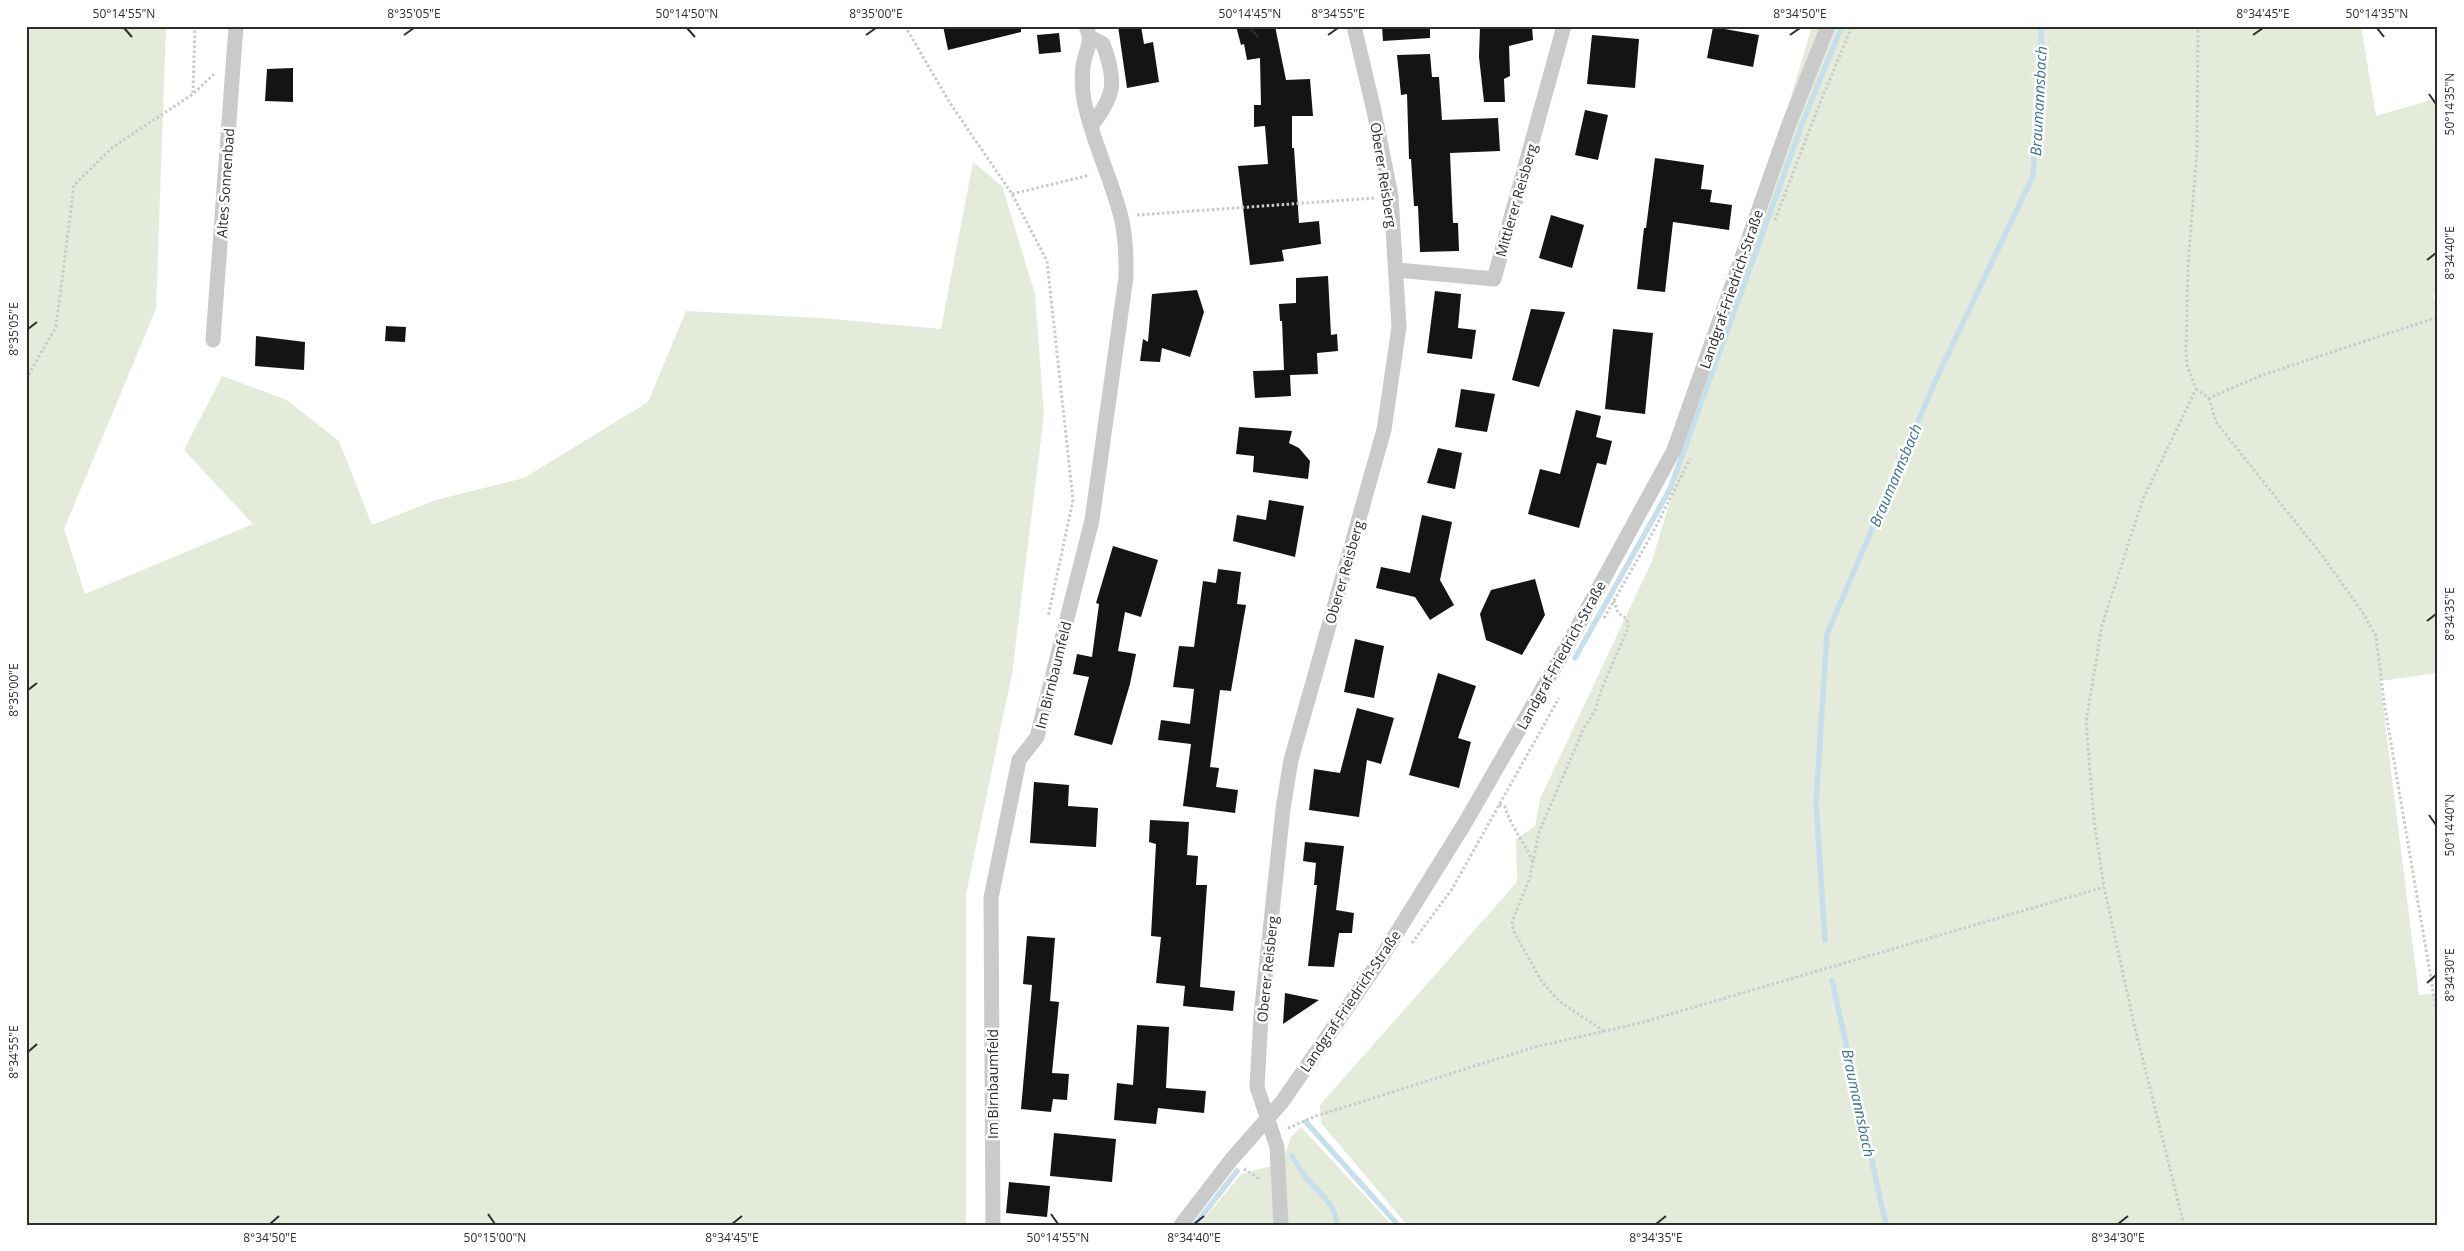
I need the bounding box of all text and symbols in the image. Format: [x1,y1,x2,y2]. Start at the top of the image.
text: 50°14'55"N [93,5,155,22]
text: 8°35'05"E [387,5,441,22]
text: 50°14'50"N [656,5,718,22]
text: 8°35'00"E [849,5,903,22]
text: 50°14'45"N [1219,5,1281,22]
text: 8°34'55"E [1311,5,1365,22]
text: 8°34'50"E [1773,5,1827,22]
text: 8°34'45"E [2236,5,2290,22]
text: 50°14'35"N [2346,5,2408,22]
water label: Braumannsbach [2025,46,2051,156]
text: 50°14'35"N [2441,73,2458,135]
street label: Oberer Reisberg [1366,121,1402,230]
street label: Altes Sonnenbad [212,127,238,239]
street label: Mittlerer Reisberg [1491,141,1541,259]
street label: Landgraf-Friedrich-Straße [1695,207,1767,371]
text: 8°34'40"E [2441,226,2458,280]
text: 8°35'05"E [5,302,22,356]
water label: Braumannsbach [1864,420,1926,530]
street label: Oberer Reisberg [1320,518,1368,626]
street label: Landgraf-Friedrich-Straße [1512,577,1610,733]
text: 8°34'35"E [2441,587,2458,641]
street label: Im Birnbaumfeld [1030,619,1076,731]
text: 8°35'00"E [5,663,22,717]
text: 50°14'40"N [2441,794,2458,856]
street label: Oberer Reisberg [1252,915,1282,1023]
street label: Landgraf-Friedrich-Straße [1295,926,1405,1076]
text: 8°34'30"E [2441,948,2458,1002]
text: 8°34'55"E [5,1025,22,1079]
street label: Im Birnbaumfeld [983,1029,1002,1139]
water label: Braumannsbach [1838,1047,1880,1159]
text: 8°34'50"E [243,1229,297,1246]
text: 50°15'00"N [464,1229,526,1246]
text: 8°34'45"E [705,1229,759,1246]
text: 50°14'55"N [1027,1229,1089,1246]
text: 8°34'40"E [1167,1229,1221,1246]
text: 8°34'35"E [1629,1229,1683,1246]
text: 8°34'30"E [2091,1229,2145,1246]

